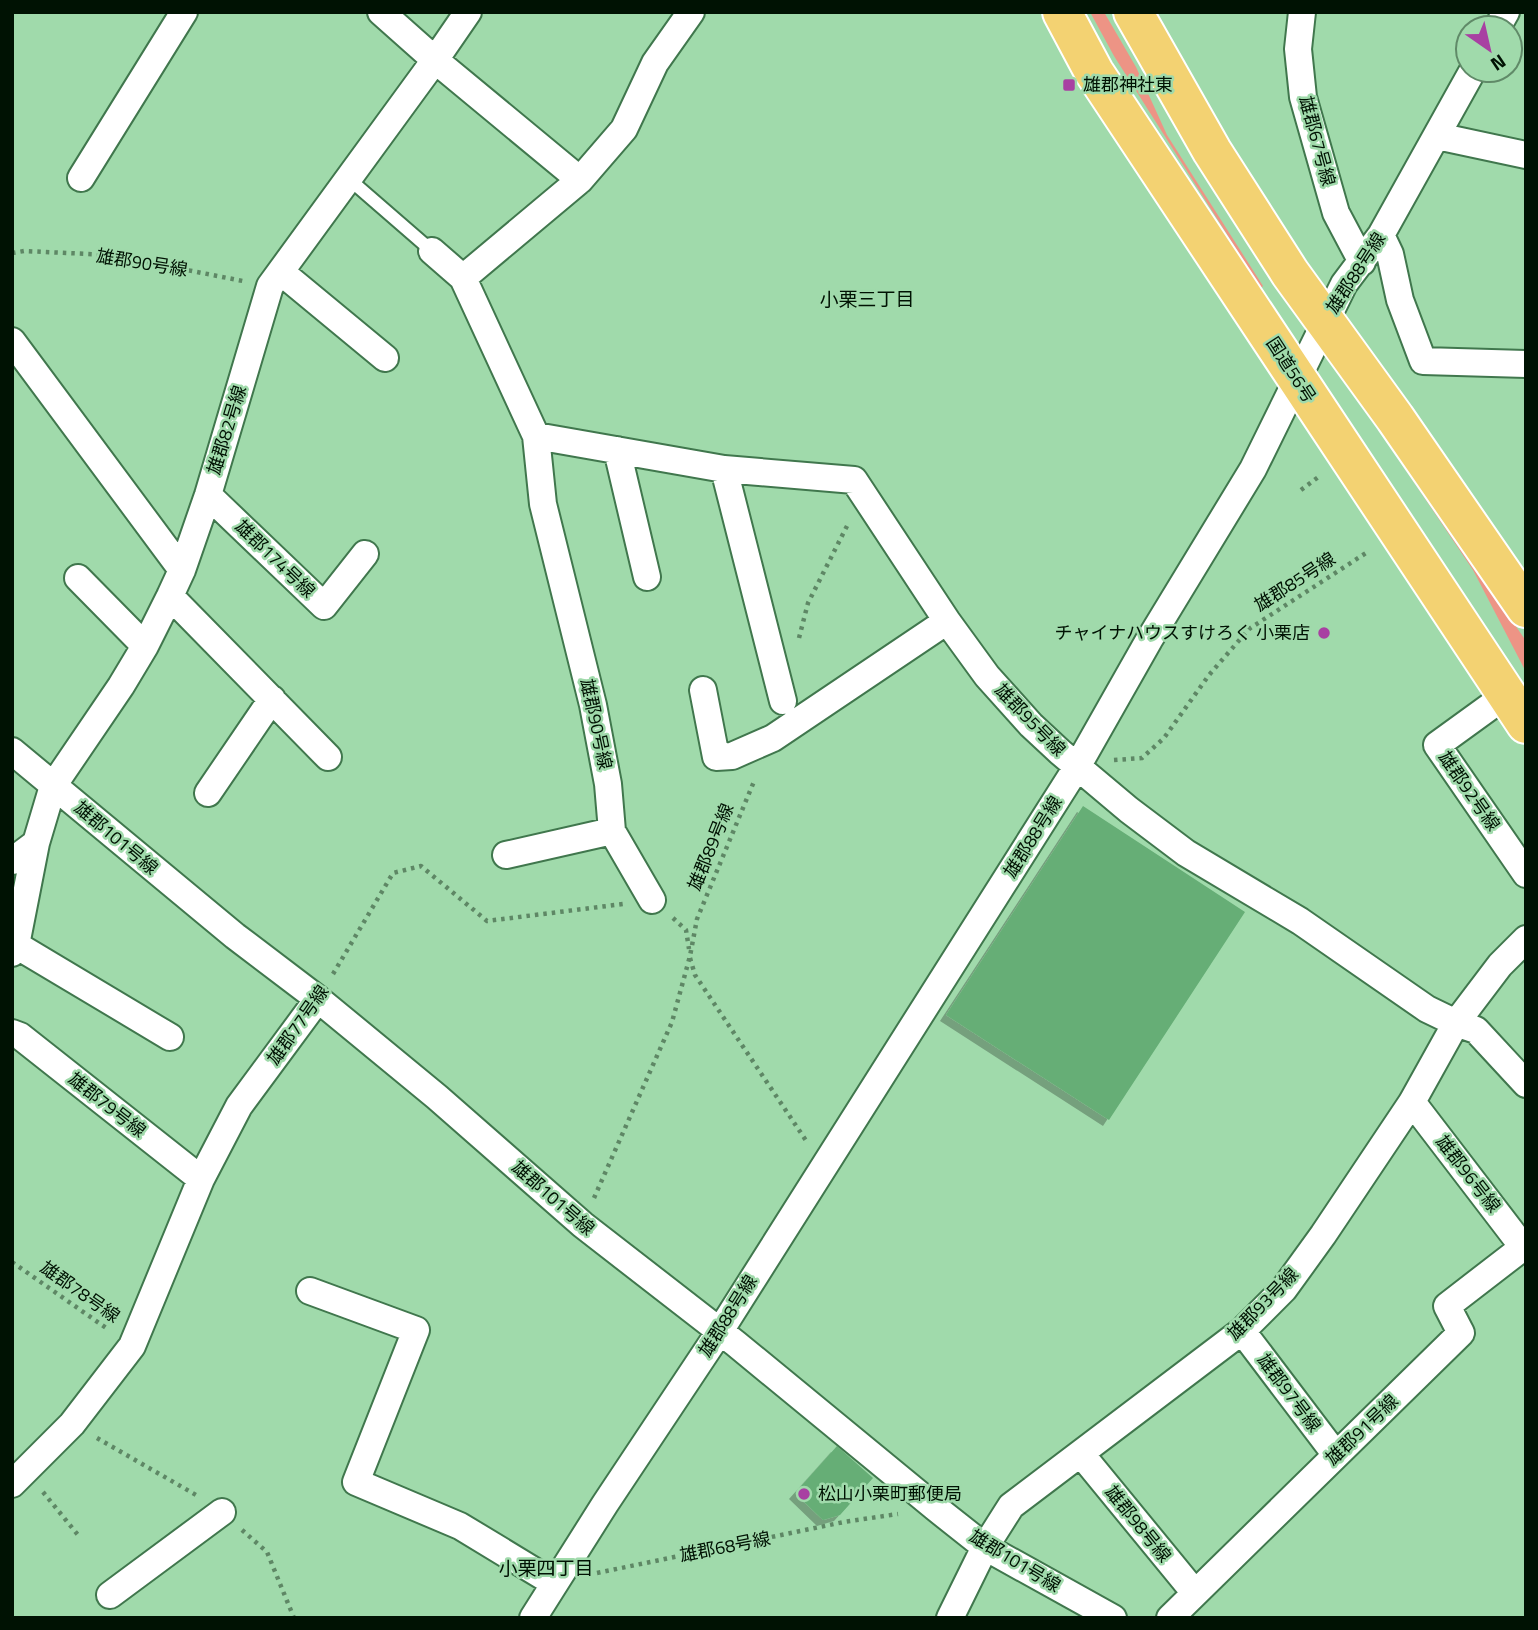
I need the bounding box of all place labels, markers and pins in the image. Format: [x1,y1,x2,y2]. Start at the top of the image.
place label: 雄郡神社東 [1083,71,1173,98]
marker: 雄郡神社東 [1061,77,1077,93]
place label: チャイナハウスすけろく 小栗店 [1055,619,1310,646]
marker: チャイナハウスすけろく 小栗店 [1316,625,1332,641]
place label: 松山小栗町郵便局 [818,1480,962,1507]
marker: 松山小栗町郵便局 [796,1486,812,1502]

